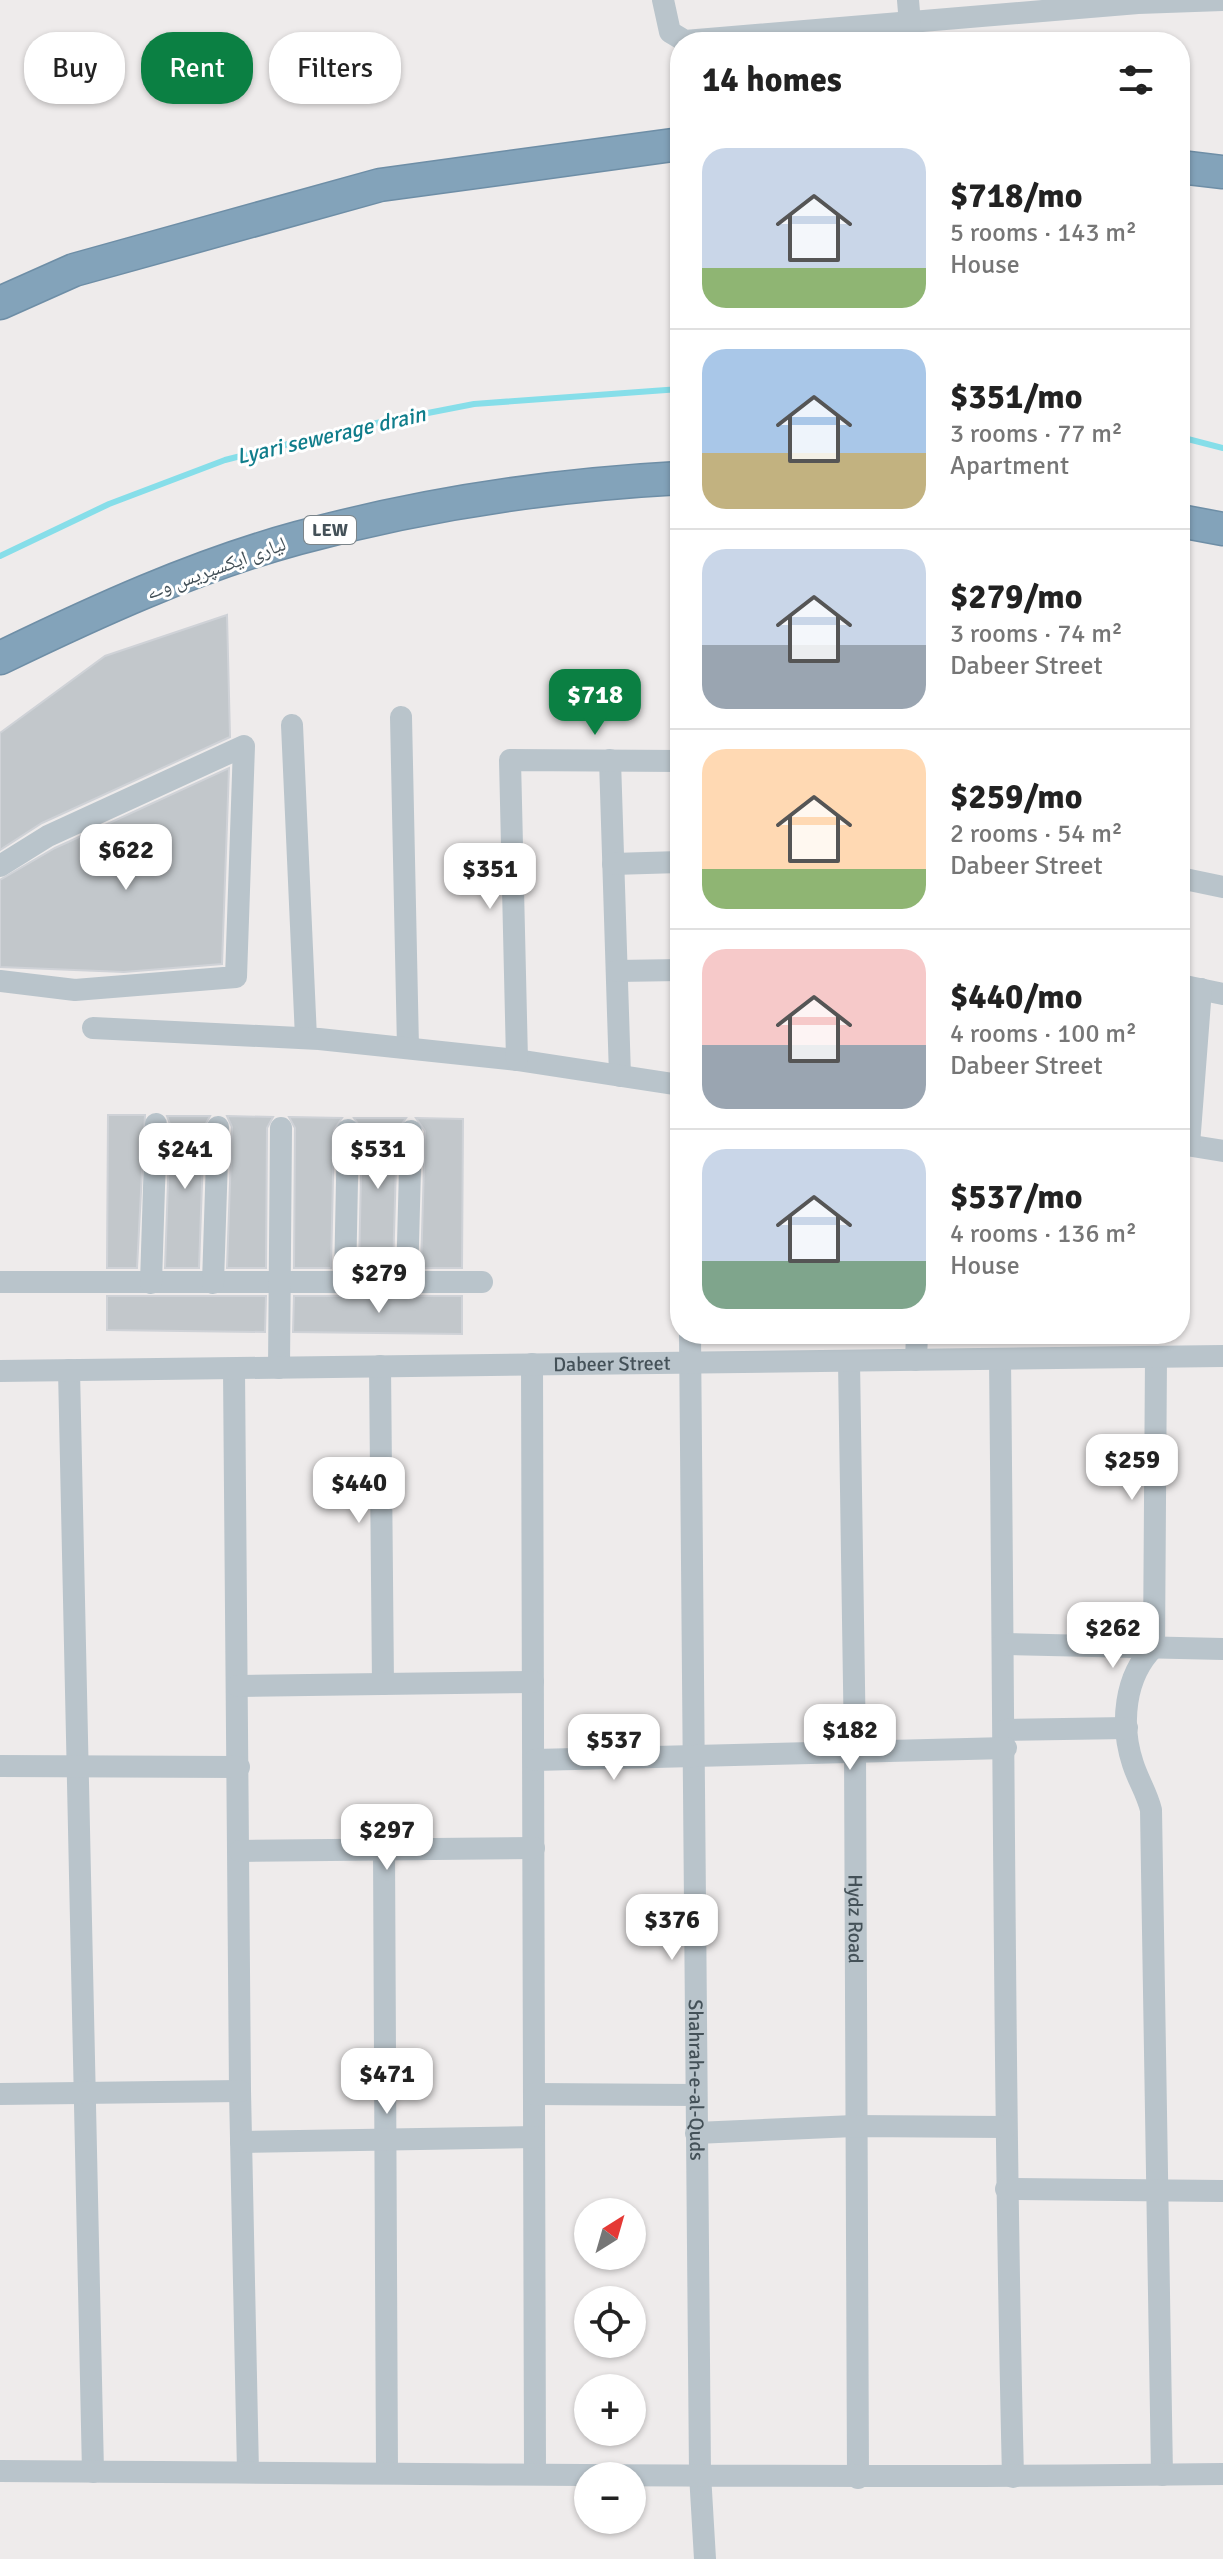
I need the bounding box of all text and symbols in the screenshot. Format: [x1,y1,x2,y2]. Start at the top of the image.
chip: Buy [24,32,125,104]
chip: Rent [141,32,253,104]
chip: Filters [269,32,401,104]
icon: filters [1114,58,1158,102]
text: 14 homes [702,59,842,101]
text: $718/mo [950,175,1083,217]
icon: home [766,180,862,276]
text: 5 rooms · 143 m² [950,217,1137,249]
text: House [950,249,1020,281]
text: $351/mo [950,376,1083,418]
icon: home [766,381,862,477]
water label: Lyari sewerage drain [234,400,429,470]
text: 3 rooms · 77 m² [950,418,1123,450]
text: Apartment [950,450,1069,482]
road number: LEW [304,516,356,544]
street label: لیاری ایکسپریس وے [143,531,289,605]
text: $279/mo [950,576,1083,618]
icon: home [766,581,862,677]
text: 3 rooms · 74 m² [950,618,1123,650]
text: Dabeer Street [950,650,1103,682]
pin: $718 [548,669,642,737]
text: $718 [567,679,623,711]
text: $259/mo [950,776,1083,818]
icon: home [766,781,862,877]
text: 2 rooms · 54 m² [950,818,1123,850]
pin: $622 [79,824,173,892]
text: $622 [98,834,154,866]
pin: $351 [443,843,537,911]
text: Dabeer Street [950,850,1103,882]
text: $351 [462,853,518,885]
text: $440/mo [950,976,1083,1018]
icon: home [766,981,862,1077]
text: 4 rooms · 100 m² [950,1018,1137,1050]
text: Dabeer Street [950,1050,1103,1082]
pin: $241 [138,1123,232,1191]
pin: $531 [331,1123,425,1191]
text: $241 [157,1133,213,1165]
text: $531 [350,1133,406,1165]
text: $537/mo [950,1176,1083,1218]
icon: home [766,1181,862,1277]
text: 4 rooms · 136 m² [950,1218,1137,1250]
pin: $279 [332,1247,426,1315]
text: House [950,1250,1020,1282]
text: $279 [351,1257,407,1289]
street label: Dabeer Street [553,1350,671,1377]
pin: $259 [1085,1434,1179,1502]
text: $259 [1104,1444,1160,1476]
pin: $440 [312,1457,406,1525]
text: $440 [331,1467,387,1499]
pin: $262 [1066,1602,1160,1670]
text: $262 [1085,1612,1141,1644]
pin: $182 [803,1704,897,1772]
pin: $537 [567,1714,661,1782]
text: $182 [822,1714,878,1746]
text: $537 [586,1724,642,1756]
pin: $297 [340,1804,434,1872]
text: $297 [359,1814,415,1846]
street label: Hydz Road [843,1874,868,1964]
pin: $376 [625,1894,719,1962]
text: $376 [644,1904,700,1936]
street label: Shahrah-e-al-Quds [683,1999,710,2161]
pin: $471 [340,2048,434,2116]
text: $471 [359,2058,415,2090]
north arrow [574,2198,646,2270]
map controls [574,2198,646,2534]
button: locate [574,2286,646,2358]
button: + [574,2374,646,2446]
button: − [574,2462,646,2534]

